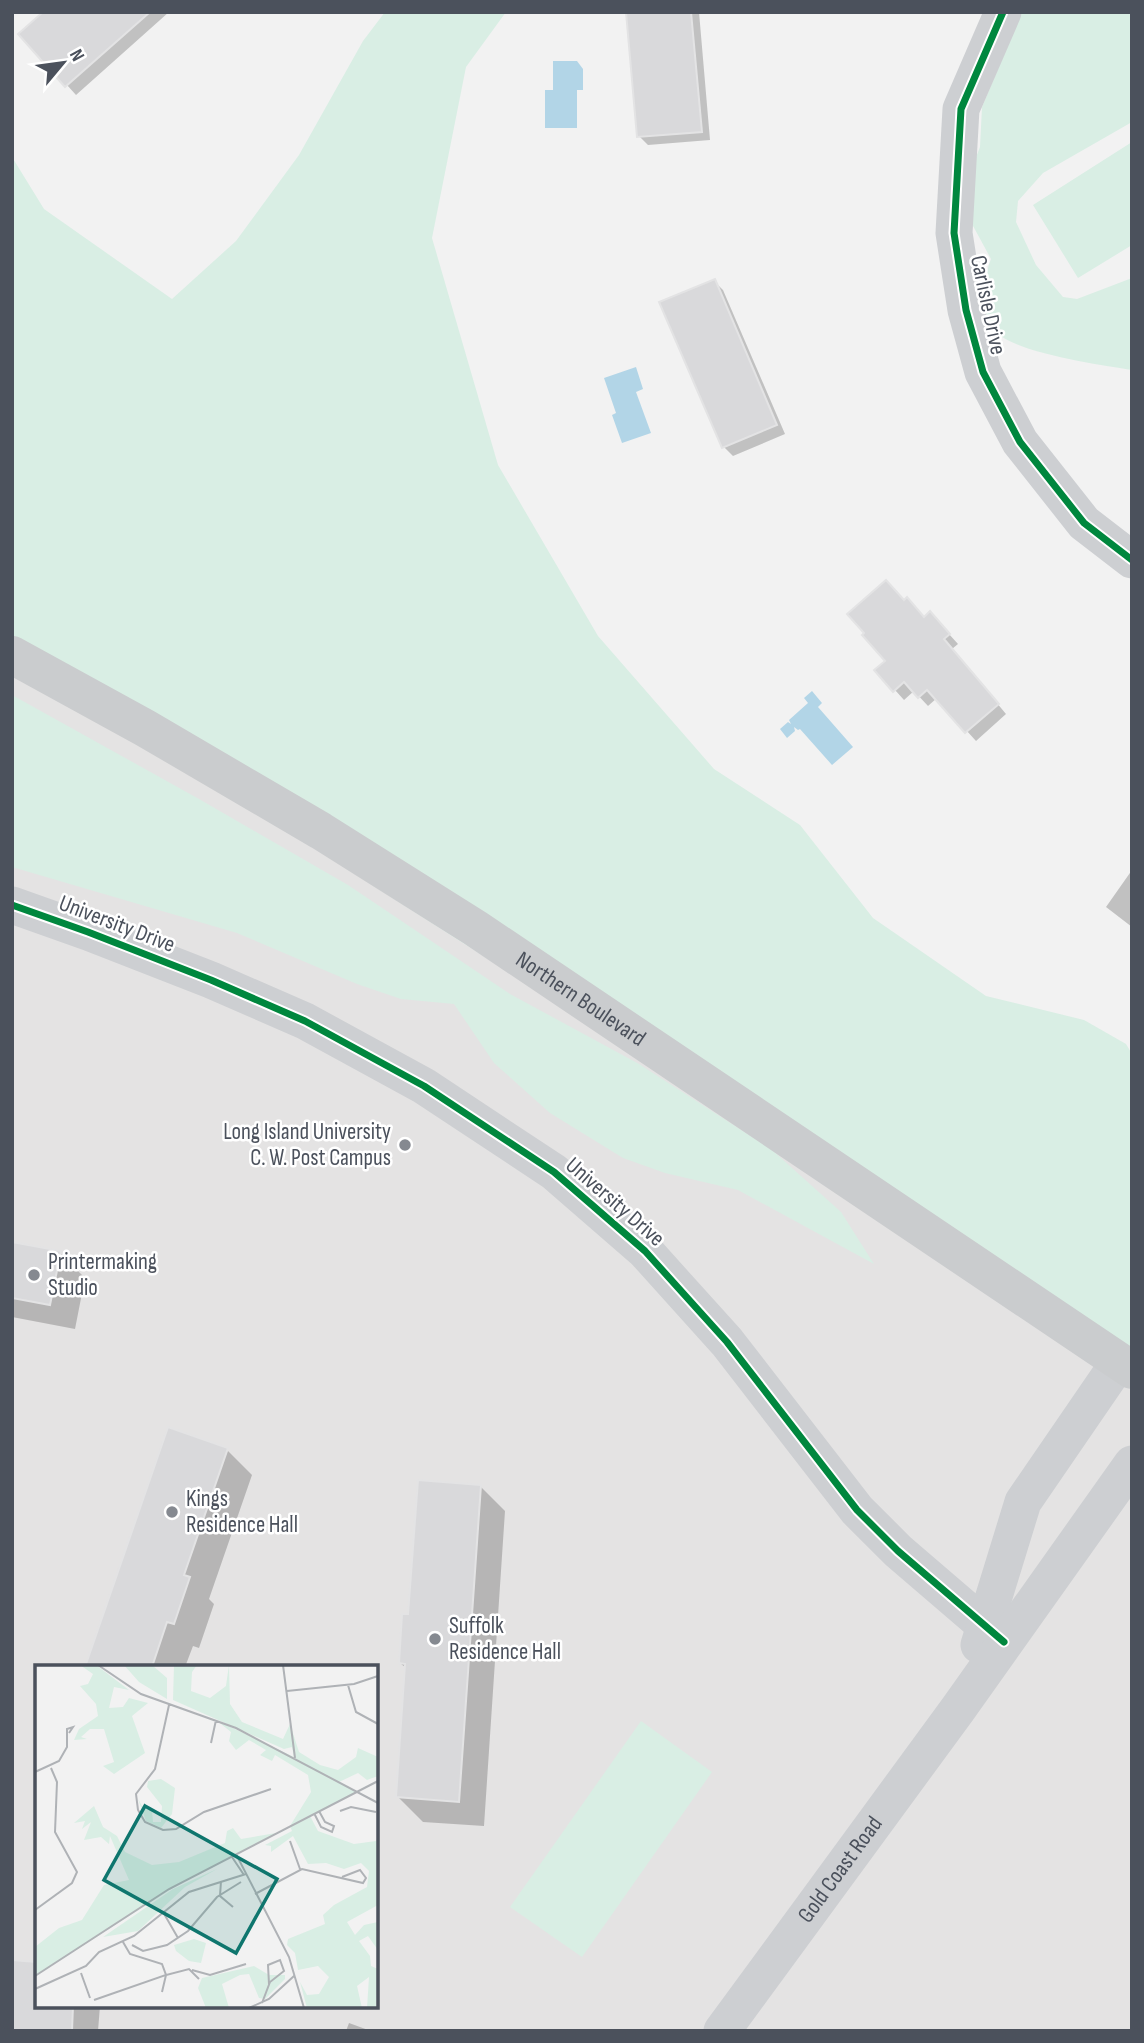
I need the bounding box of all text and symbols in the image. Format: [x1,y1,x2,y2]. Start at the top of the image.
north arrow [28,28,98,98]
text: N [64,45,89,66]
street label: Carlisle Drive [964,253,1012,357]
street label: University Drive [55,889,179,959]
street label: Northern Boulevard [510,945,651,1053]
place label: Long Island University C. W. Post Campus [223,1118,391,1172]
marker: Long Island University C. W. Post Campus [397,1137,413,1153]
street label: University Drive [560,1151,670,1253]
place label: Printermaking Studio [48,1248,157,1302]
marker: Printermaking Studio [26,1267,42,1283]
place label: Kings Residence Hall [186,1485,298,1539]
marker: Kings Residence Hall [164,1504,180,1520]
place label: Suffolk Residence Hall [449,1612,561,1666]
marker: Suffolk Residence Hall [427,1631,443,1647]
inset map [35,1665,378,2008]
street label: Gold Coast Road [792,1811,889,1928]

